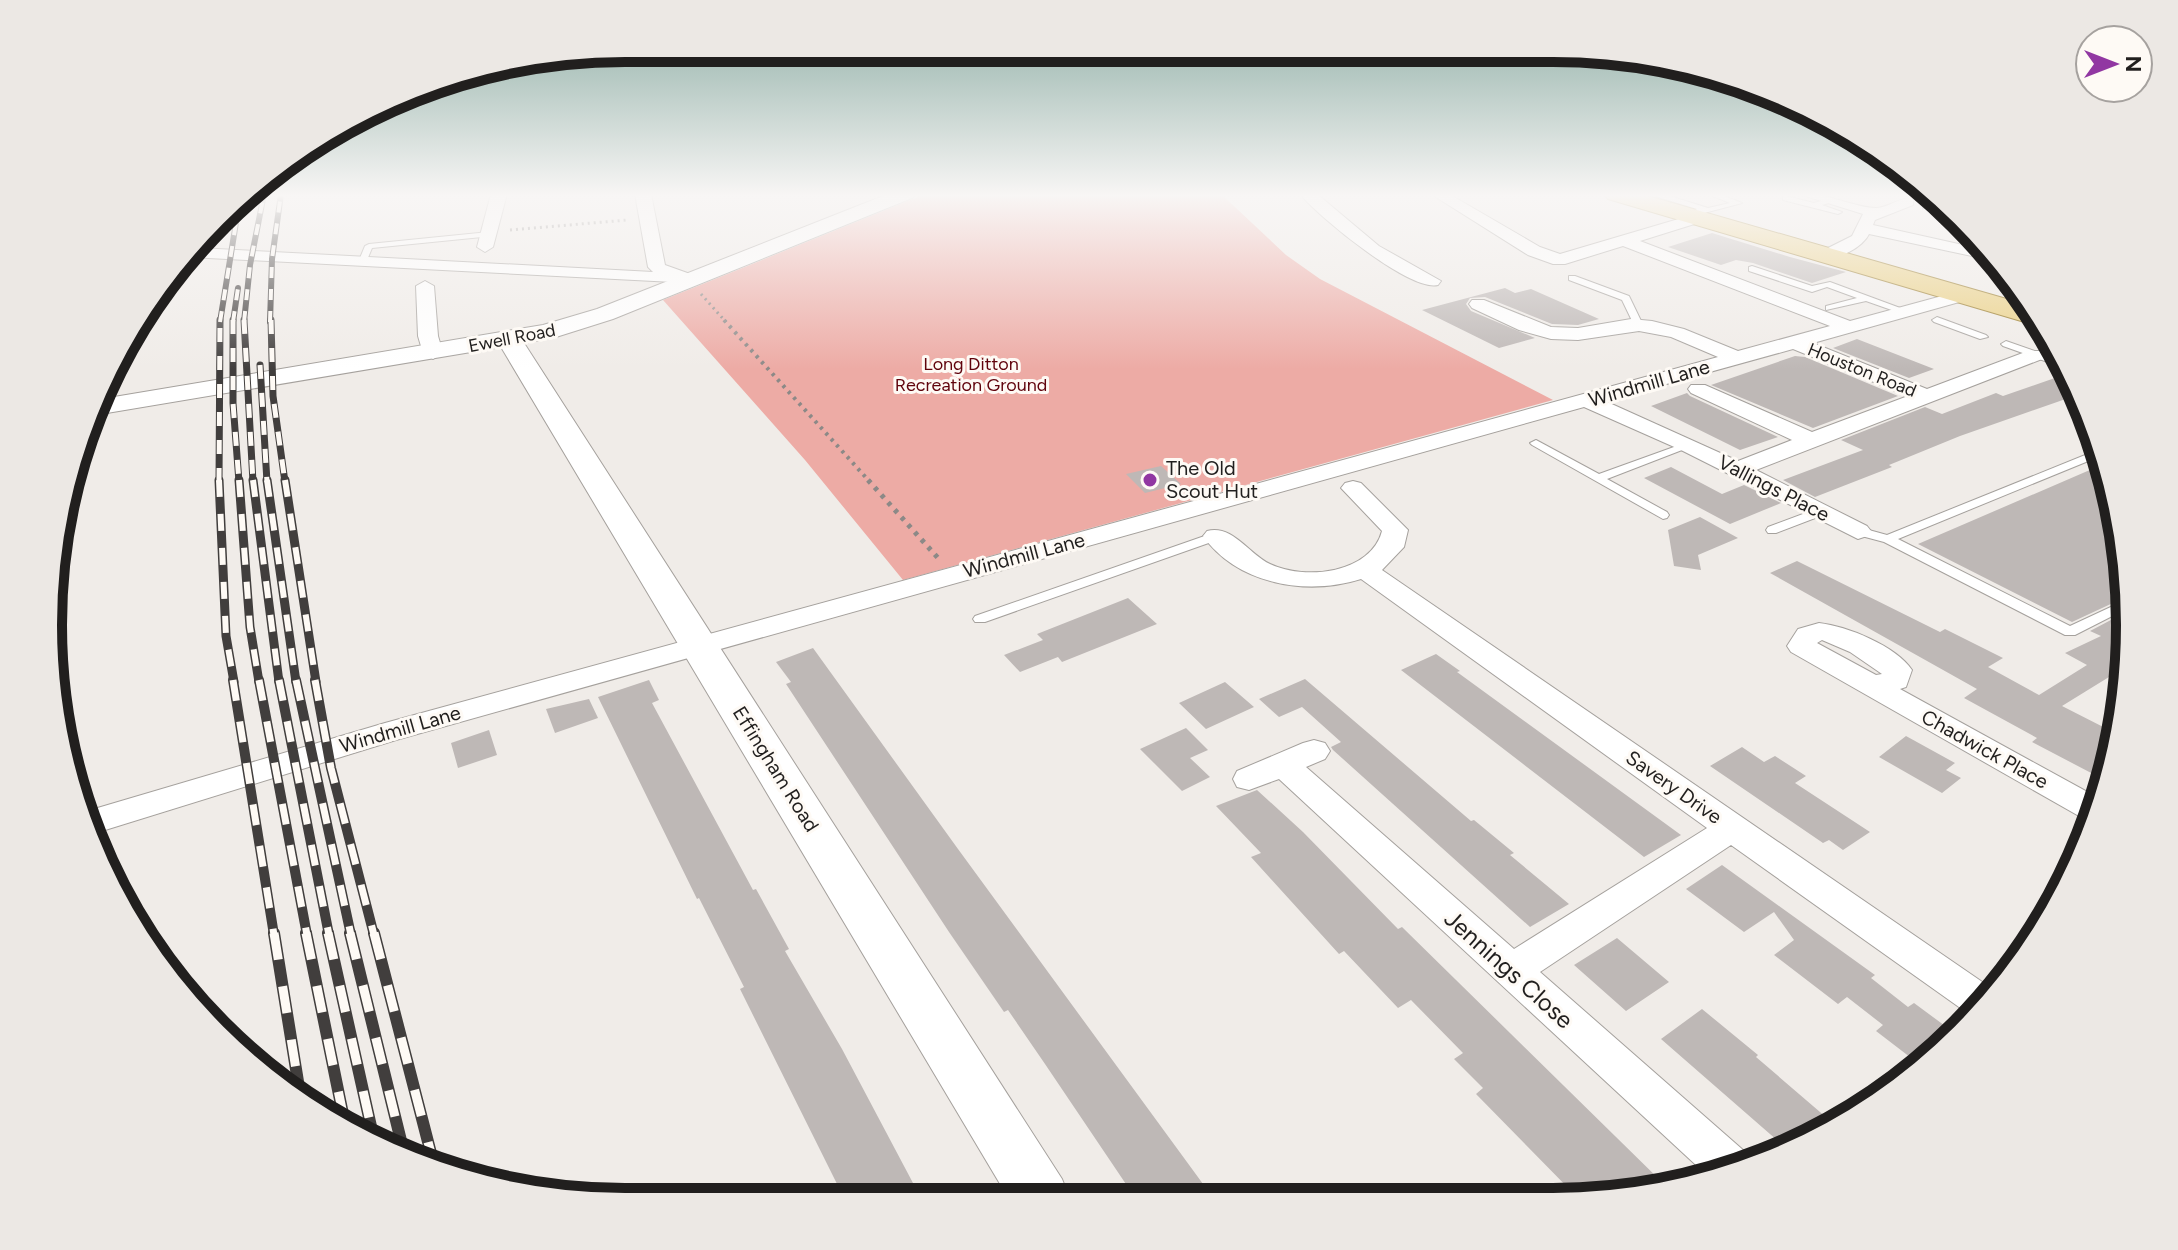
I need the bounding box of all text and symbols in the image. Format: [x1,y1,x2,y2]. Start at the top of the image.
north arrow [2074,24,2154,104]
text: N [2120,55,2147,73]
street label: Ewell Road [467,319,557,357]
street label: Houston Road [1804,338,1920,402]
park label: Long Ditton Recreation Ground [895,353,1047,396]
street label: Windmill Lane [1586,354,1712,412]
street label: Vallings Place [1714,450,1834,526]
place label: The Old Scout Hut [1166,456,1258,503]
marker: The Old Scout Hut [1141,471,1159,489]
street label: Windmill Lane [961,527,1087,583]
street label: Windmill Lane [337,700,463,758]
street label: Effingham Road [728,702,824,836]
street label: Chadwick Place [1917,704,2053,794]
street label: Savery Drive [1621,745,1727,829]
street label: Jennings Close [1439,904,1579,1034]

